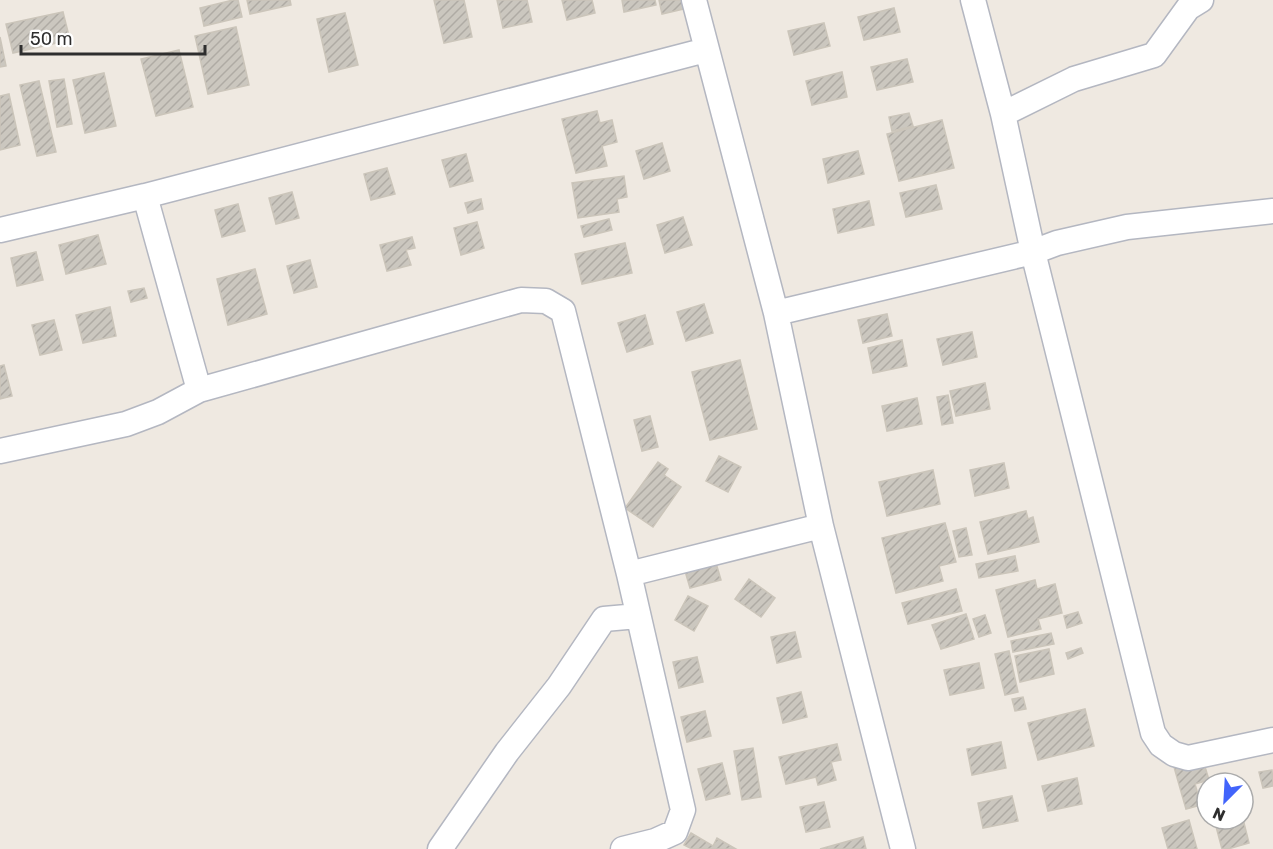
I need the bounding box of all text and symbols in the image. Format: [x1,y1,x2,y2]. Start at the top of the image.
scale bar [21,18,206,56]
text: 50 m [30,28,73,50]
north arrow [1195,771,1255,831]
text: N [1210,803,1228,825]

